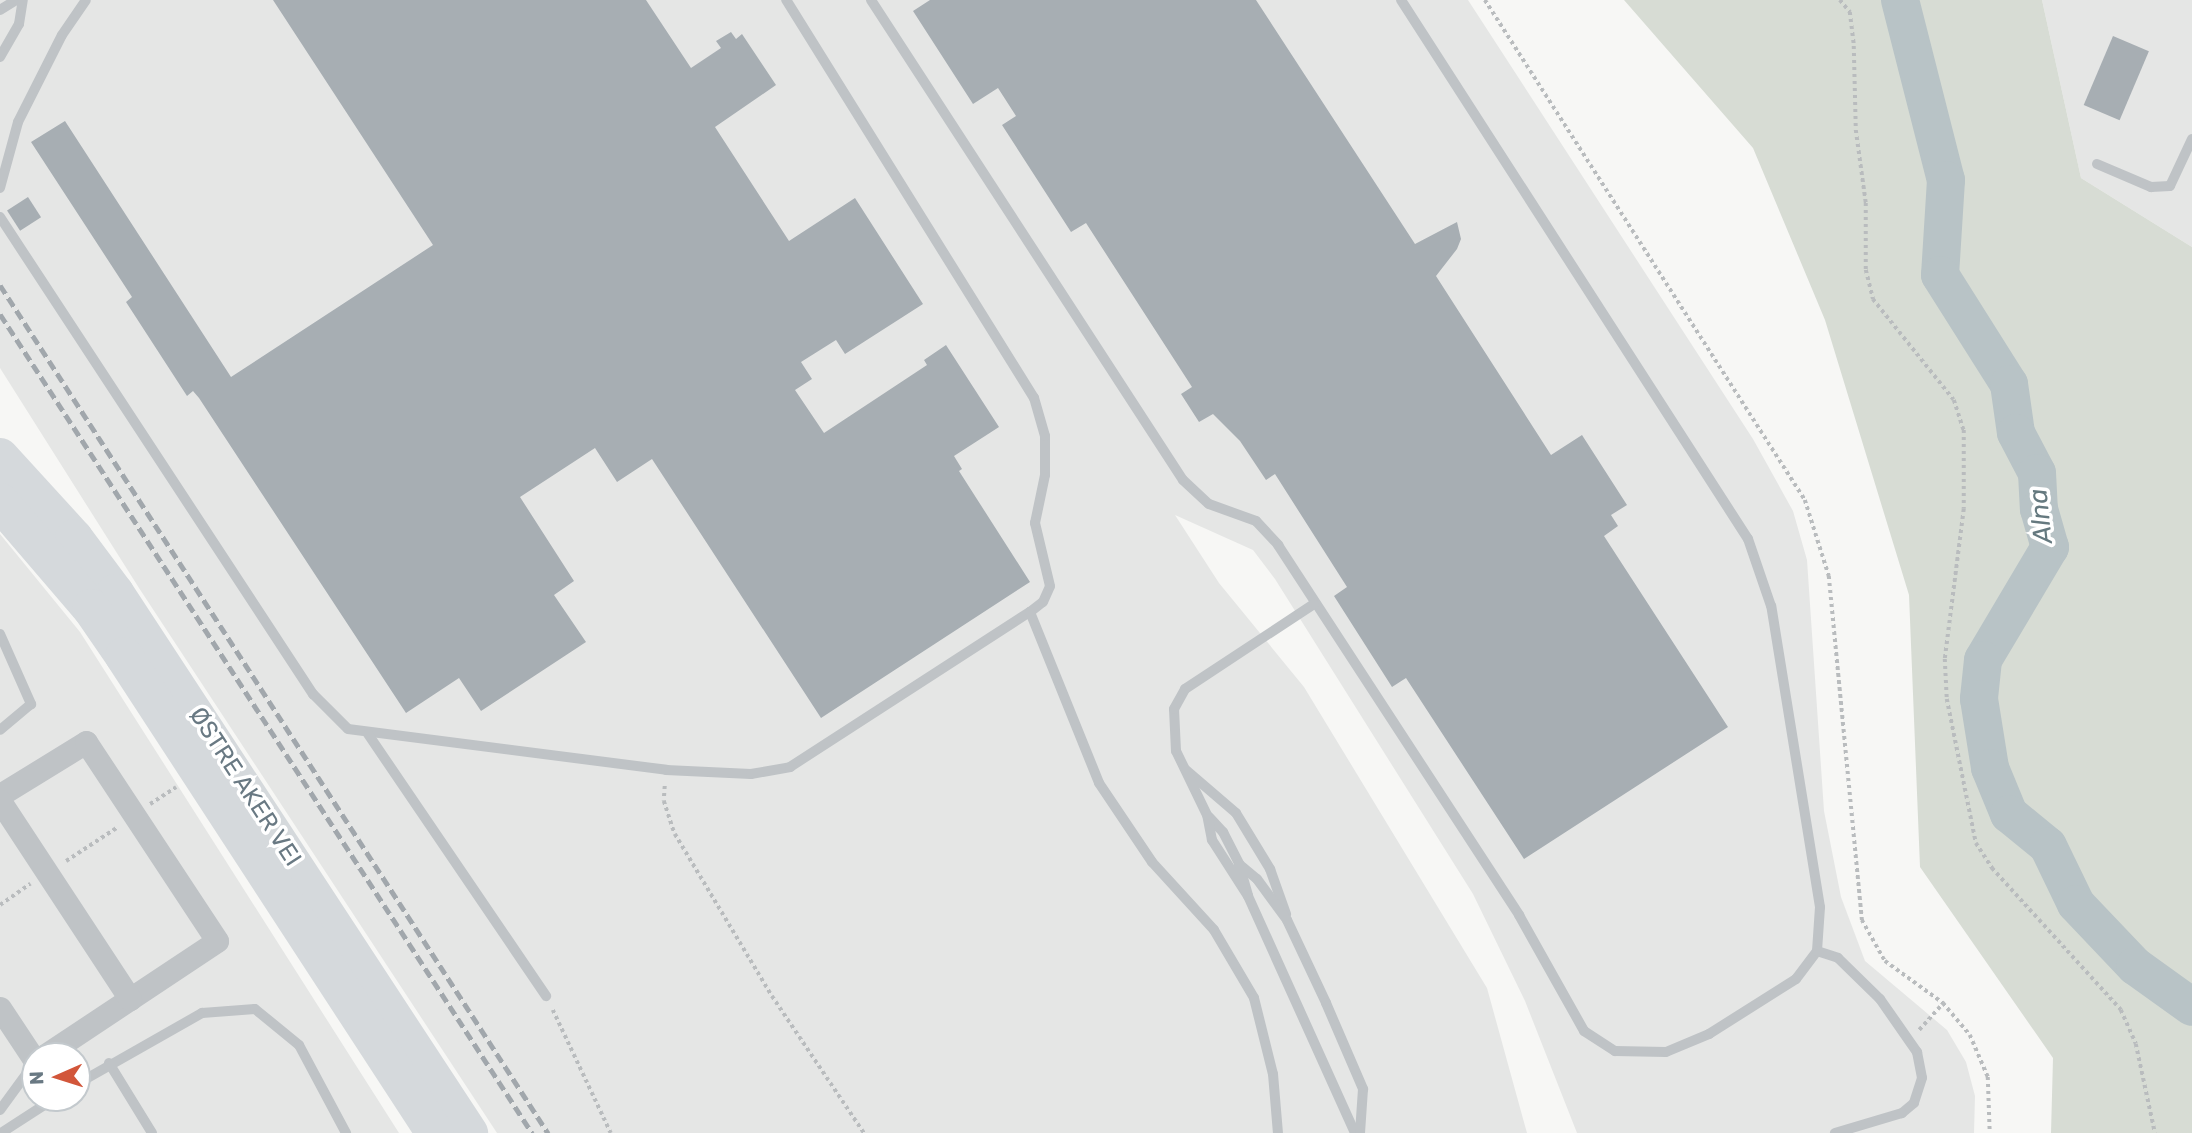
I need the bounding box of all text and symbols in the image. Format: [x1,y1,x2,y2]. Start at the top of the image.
water label: Alna [2023,487,2059,545]
street label: ØSTRE AKER VEI [183,702,307,872]
north arrow [21,1042,91,1112]
text: N [25,1071,48,1085]

